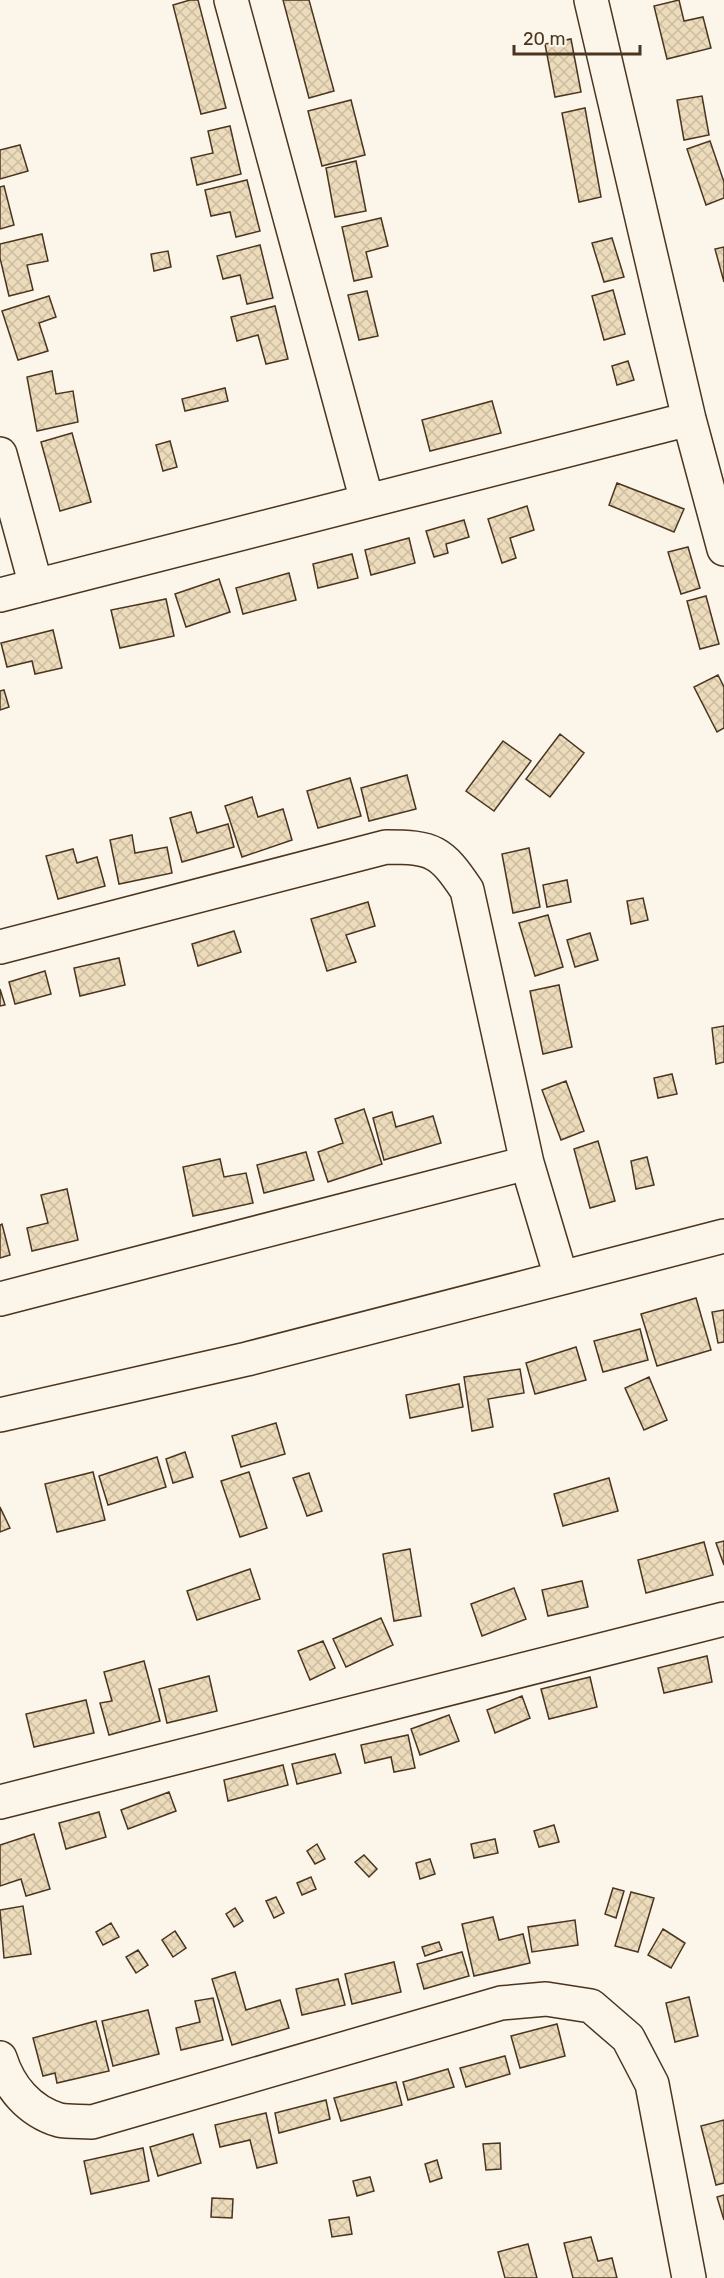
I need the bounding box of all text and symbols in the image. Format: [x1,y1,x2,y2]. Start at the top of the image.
scale bar [514,18,640,56]
text: 20 m [523,28,565,50]

